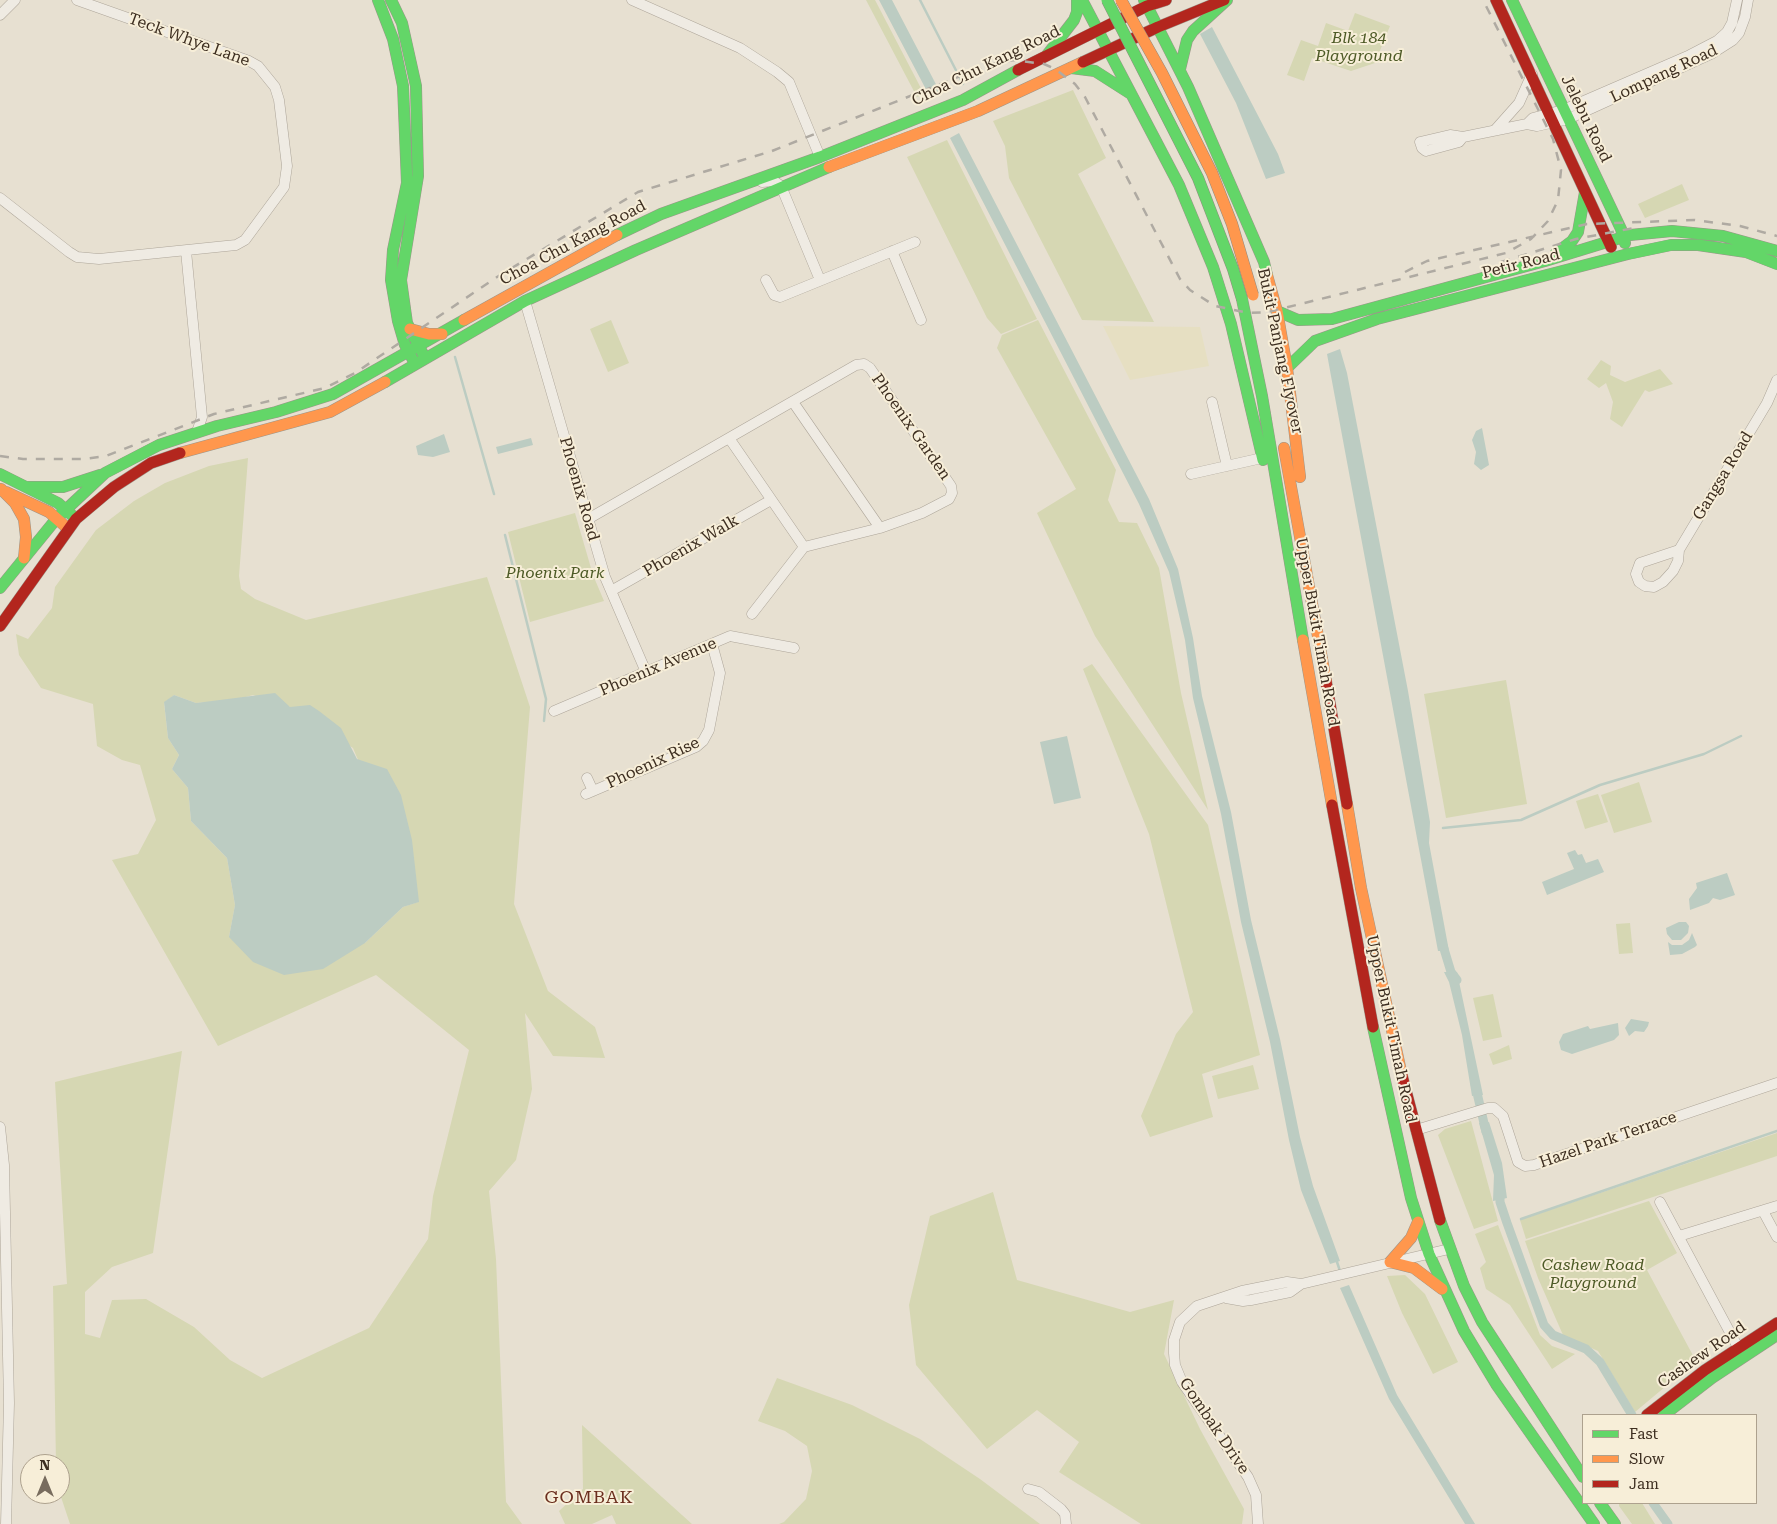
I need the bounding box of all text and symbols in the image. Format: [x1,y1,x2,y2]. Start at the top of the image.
street label: Teck Whye Lane [126,9,252,71]
street label: Choa Chu Kang Road [909,22,1063,110]
park label: Blk 184 Playground [1315,28,1403,66]
street label: Lompang Road [1607,41,1721,107]
street label: Jelebu Road [1557,72,1615,166]
street label: Choa Chu Kang Road [497,196,649,290]
street label: Petir Road [1480,245,1562,283]
street label: Bukit Panjang Flyover [1253,266,1307,436]
street label: Phoenix Garden [867,370,955,484]
street label: Gangsa Road [1689,428,1757,524]
street label: Phoenix Road [555,435,603,543]
street label: Phoenix Walk [640,511,742,581]
street label: Upper Bukit Timah Road [1291,536,1343,728]
park label: Phoenix Park [506,563,604,583]
street label: Phoenix Avenue [597,634,719,700]
street label: Phoenix Rise [603,733,703,793]
street label: Upper Bukit Timah Road [1362,933,1420,1125]
street label: Hazel Park Terrace [1537,1107,1679,1173]
park label: Cashew Road Playground [1542,1255,1644,1293]
street label: Cashew Road [1654,1318,1750,1392]
street label: Gombak Drive [1175,1374,1253,1478]
legend [1582,1414,1757,1504]
text: Fast [1629,1425,1658,1443]
text: Slow [1629,1450,1664,1468]
north arrow [20,1454,70,1504]
text: N [40,1457,50,1473]
text: Jam [1629,1475,1659,1493]
district label: GOMBAK [544,1487,634,1509]

